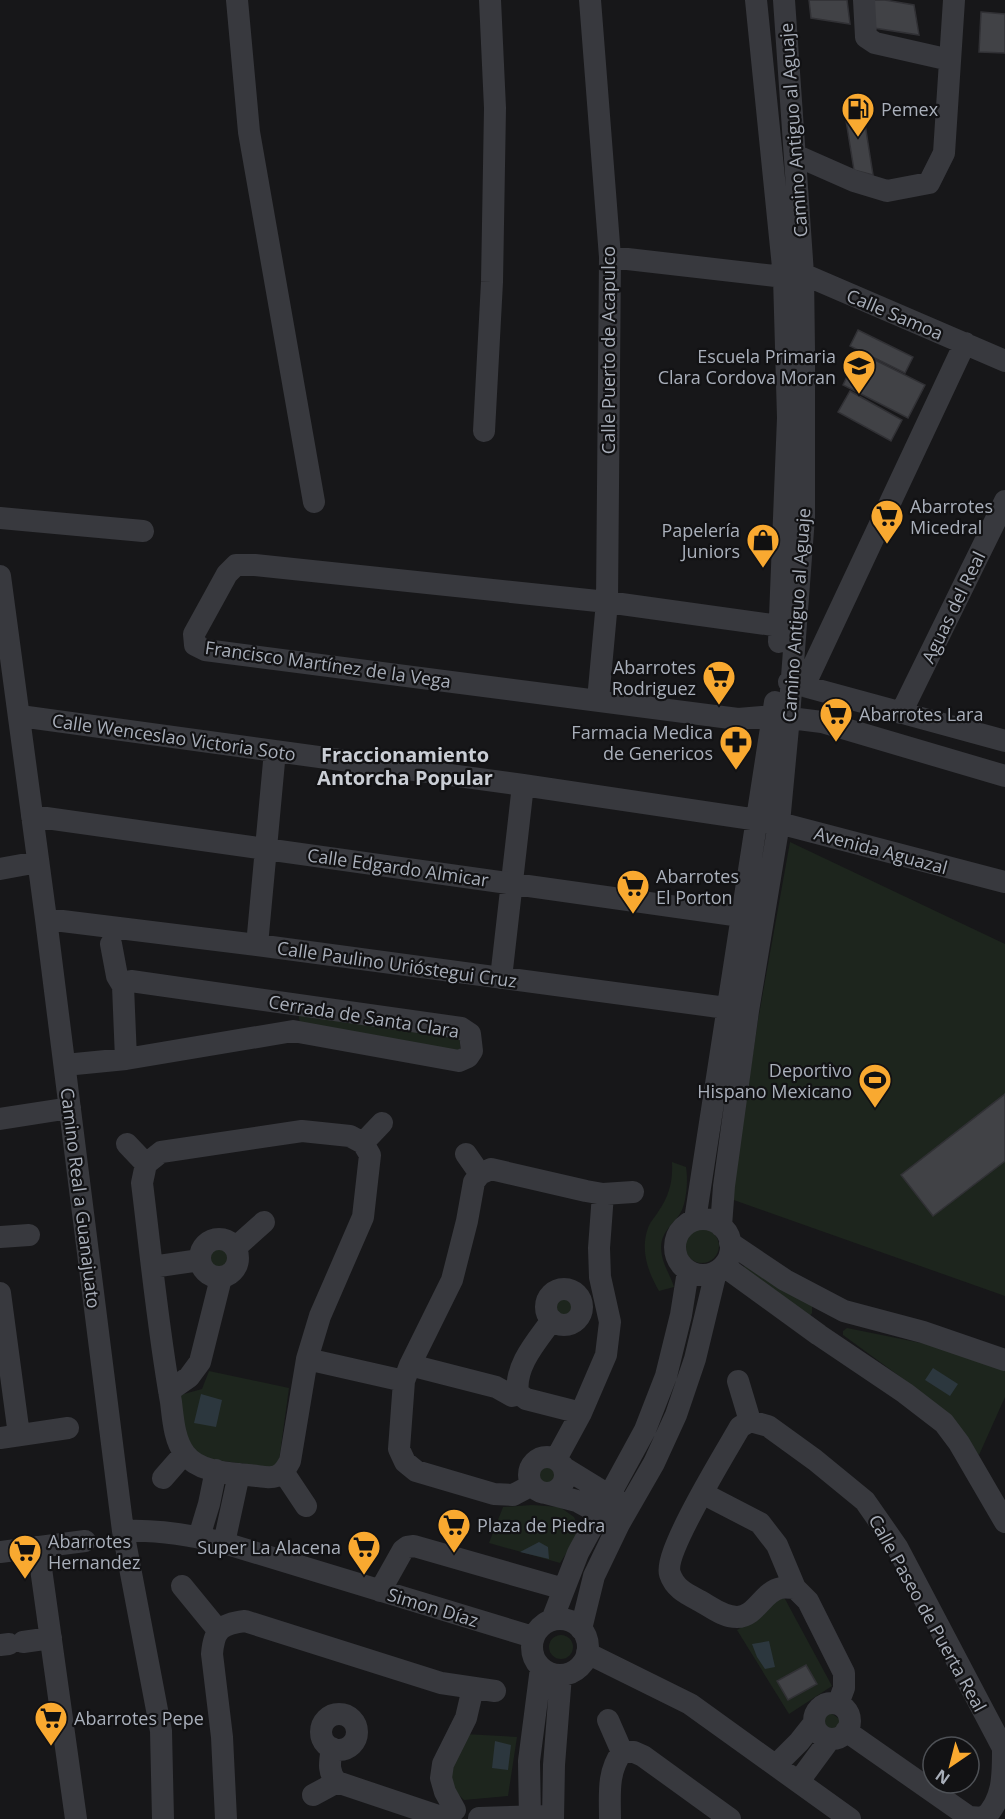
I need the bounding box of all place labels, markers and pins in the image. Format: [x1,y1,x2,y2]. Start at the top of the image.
fuel station icon: Pemex [840,91,876,138]
place label: Pemex [881,97,939,121]
place label: Escuela Primaria Clara Cordova Moran [658,344,836,389]
school or university icon: Escuela Primaria Clara Cordova Moran [841,348,877,395]
place label: Abarrotes Micedral [910,494,993,539]
supermarket icon: Abarrotes Micedral [869,498,905,545]
place label: Papelería Juniors [661,518,740,563]
shop icon: Papelería Juniors [745,522,781,569]
place label: Abarrotes Rodriguez [612,655,696,700]
supermarket icon: Abarrotes Rodriguez [701,659,737,706]
supermarket icon: Abarrotes Lara [818,696,854,743]
place label: Abarrotes Lara [859,702,983,726]
place label: Farmacia Medica de Genericos [571,720,713,765]
pharmacy icon: Farmacia Medica de Genericos [718,724,754,771]
place label: Abarrotes El Porton [656,864,739,909]
supermarket icon: Abarrotes El Porton [615,868,651,915]
place label: Deportivo Hispano Mexicano [697,1058,852,1103]
sports icon: Deportivo Hispano Mexicano [857,1062,893,1109]
supermarket icon: Plaza de Piedra [436,1507,472,1554]
place label: Plaza de Piedra [477,1513,605,1537]
place label: Abarrotes Hernandez [48,1529,140,1574]
supermarket icon: Super La Alacena [346,1529,382,1576]
supermarket icon: Abarrotes Hernandez [7,1533,43,1580]
place label: Super La Alacena [197,1535,341,1559]
supermarket icon: Abarrotes Pepe [33,1700,69,1747]
place label: Abarrotes Pepe [74,1706,204,1730]

